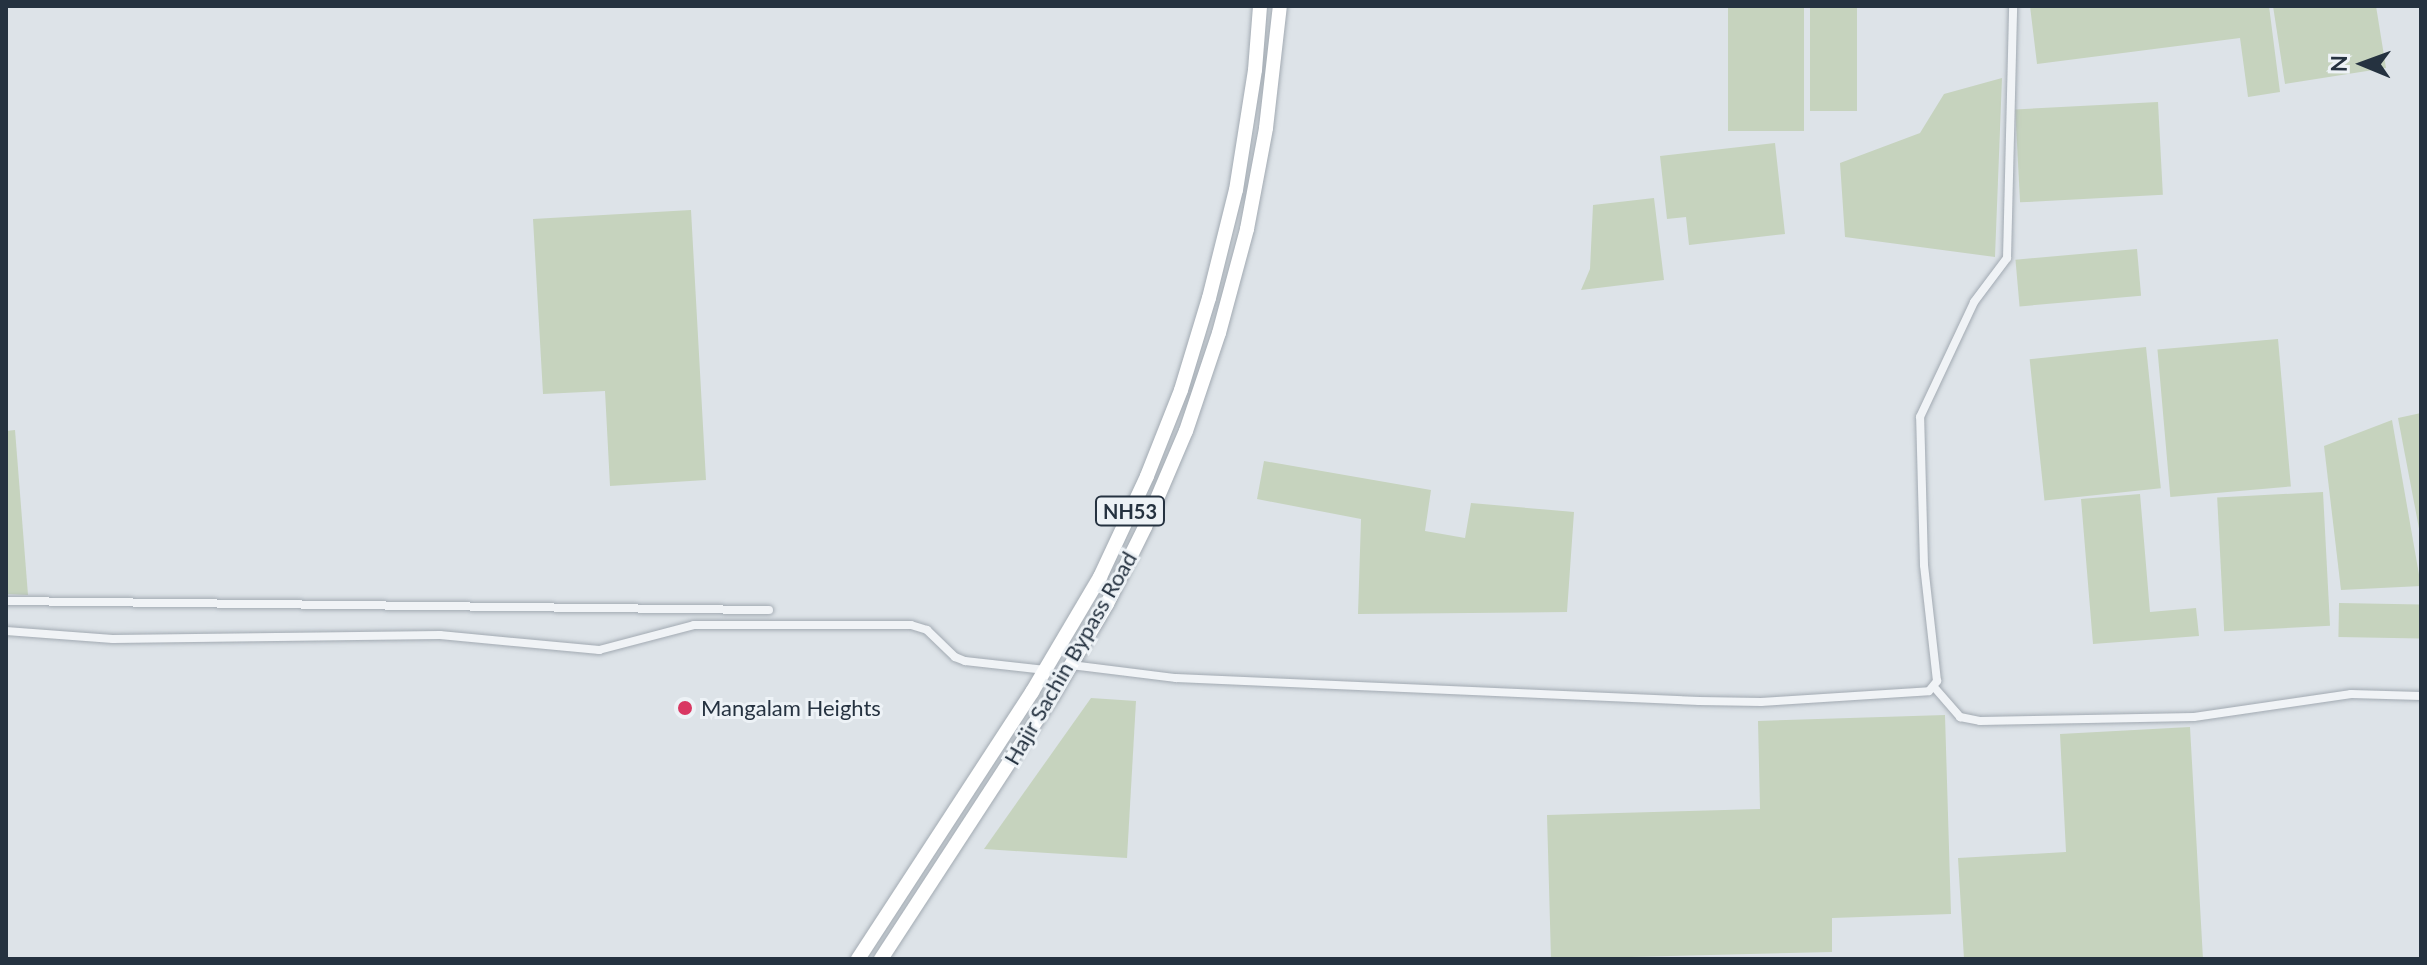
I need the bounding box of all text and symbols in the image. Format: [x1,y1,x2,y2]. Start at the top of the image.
north arrow [2323,24,2403,104]
text: N [2325,55,2352,72]
road number: NH53 [1094,495,1166,527]
street label: Hajir Sachin Bypass Road [998,546,1142,770]
place label: Mangalam Heights [701,695,881,721]
marker: Mangalam Heights [676,699,694,717]

